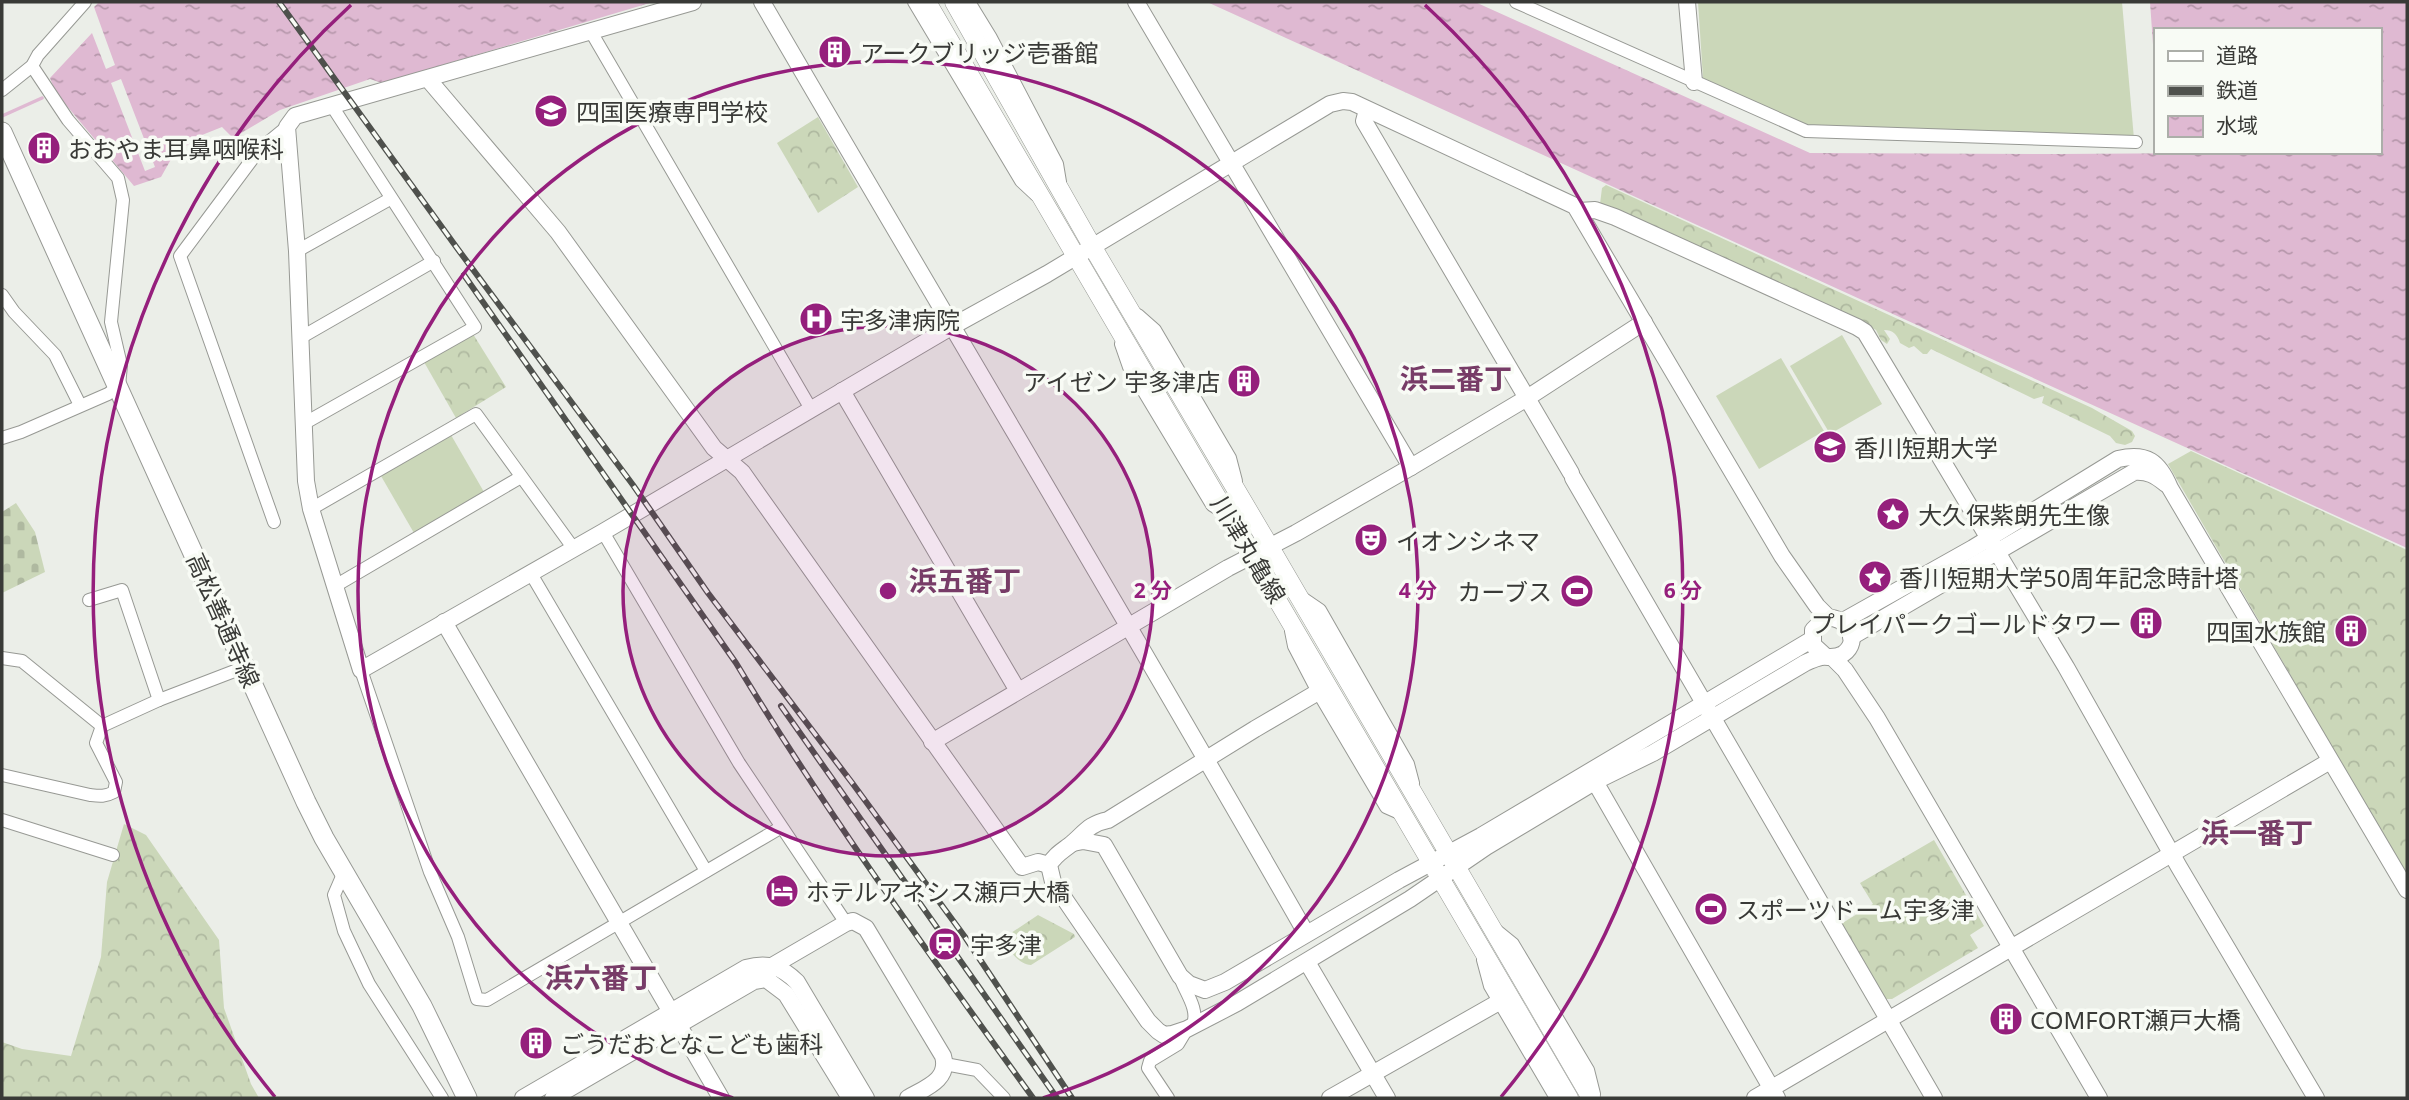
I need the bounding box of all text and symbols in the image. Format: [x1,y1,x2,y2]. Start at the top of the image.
legend [2154,28,2381,154]
building icon: アークブリッジ壱番館 [816,33,854,71]
place label: アークブリッジ壱番館 [860,36,1099,69]
text: 道路 [2216,41,2258,69]
text: 鉄道 [2216,76,2258,104]
school or university icon: 四国医療専門学校 [532,92,570,130]
place label: 四国医療専門学校 [576,95,768,128]
text: 水域 [2216,111,2258,139]
building icon: おおやま耳鼻咽喉科 [25,129,63,167]
place label: おおやま耳鼻咽喉科 [68,132,284,165]
hospital icon: 宇多津病院 [797,300,835,338]
place label: 宇多津病院 [840,303,960,336]
district label: 浜二番丁 [1400,359,1512,397]
building icon: アイゼン 宇多津店 [1225,362,1263,400]
place label: アイゼン 宇多津店 [1023,365,1220,398]
school or university icon: 香川短期大学 [1811,428,1849,466]
place label: 香川短期大学 [1854,431,1998,464]
street label: 川津丸亀線 [1204,489,1294,609]
place icon: 大久保紫朗先生像 [1874,495,1912,533]
place label: 大久保紫朗先生像 [1918,498,2110,531]
theatre icon: イオンシネマ [1352,521,1390,559]
place label: イオンシネマ [1396,524,1540,557]
street label: 高松善通寺線 [180,548,268,692]
place icon: 香川短期大学50周年記念時計塔 [1856,558,1894,596]
district label: 浜五番丁 [909,561,1021,599]
place label: 香川短期大学50周年記念時計塔 [1899,561,2238,594]
sports icon: カーブス [1558,572,1596,610]
place label: カーブス [1457,575,1552,608]
text: 2 分 [1134,576,1172,604]
text: 4 分 [1399,576,1437,604]
text: 6 分 [1664,576,1702,604]
centre of rings [876,579,900,603]
building icon: プレイパークゴールドタワー [2127,604,2165,642]
place label: プレイパークゴールドタワー [1810,607,2122,640]
building icon: 四国水族館 [2332,612,2370,650]
place label: 四国水族館 [2206,615,2326,648]
district label: 浜一番丁 [2201,813,2313,851]
hotel icon: ホテルアネシス瀬戸大橋 [763,872,801,910]
place label: ホテルアネシス瀬戸大橋 [806,875,1070,908]
sports icon: スポーツドーム宇多津 [1692,890,1730,928]
place label: スポーツドーム宇多津 [1736,893,1975,926]
station icon: 宇多津 [926,925,964,963]
place label: 宇多津 [970,928,1042,961]
district label: 浜六番丁 [545,958,657,996]
building icon: COMFORT瀬戸大橋 [1987,1000,2025,1038]
place label: COMFORT瀬戸大橋 [2030,1003,2241,1036]
building icon: ごうだおとなこども歯科 [517,1024,555,1062]
place label: ごうだおとなこども歯科 [560,1027,823,1060]

